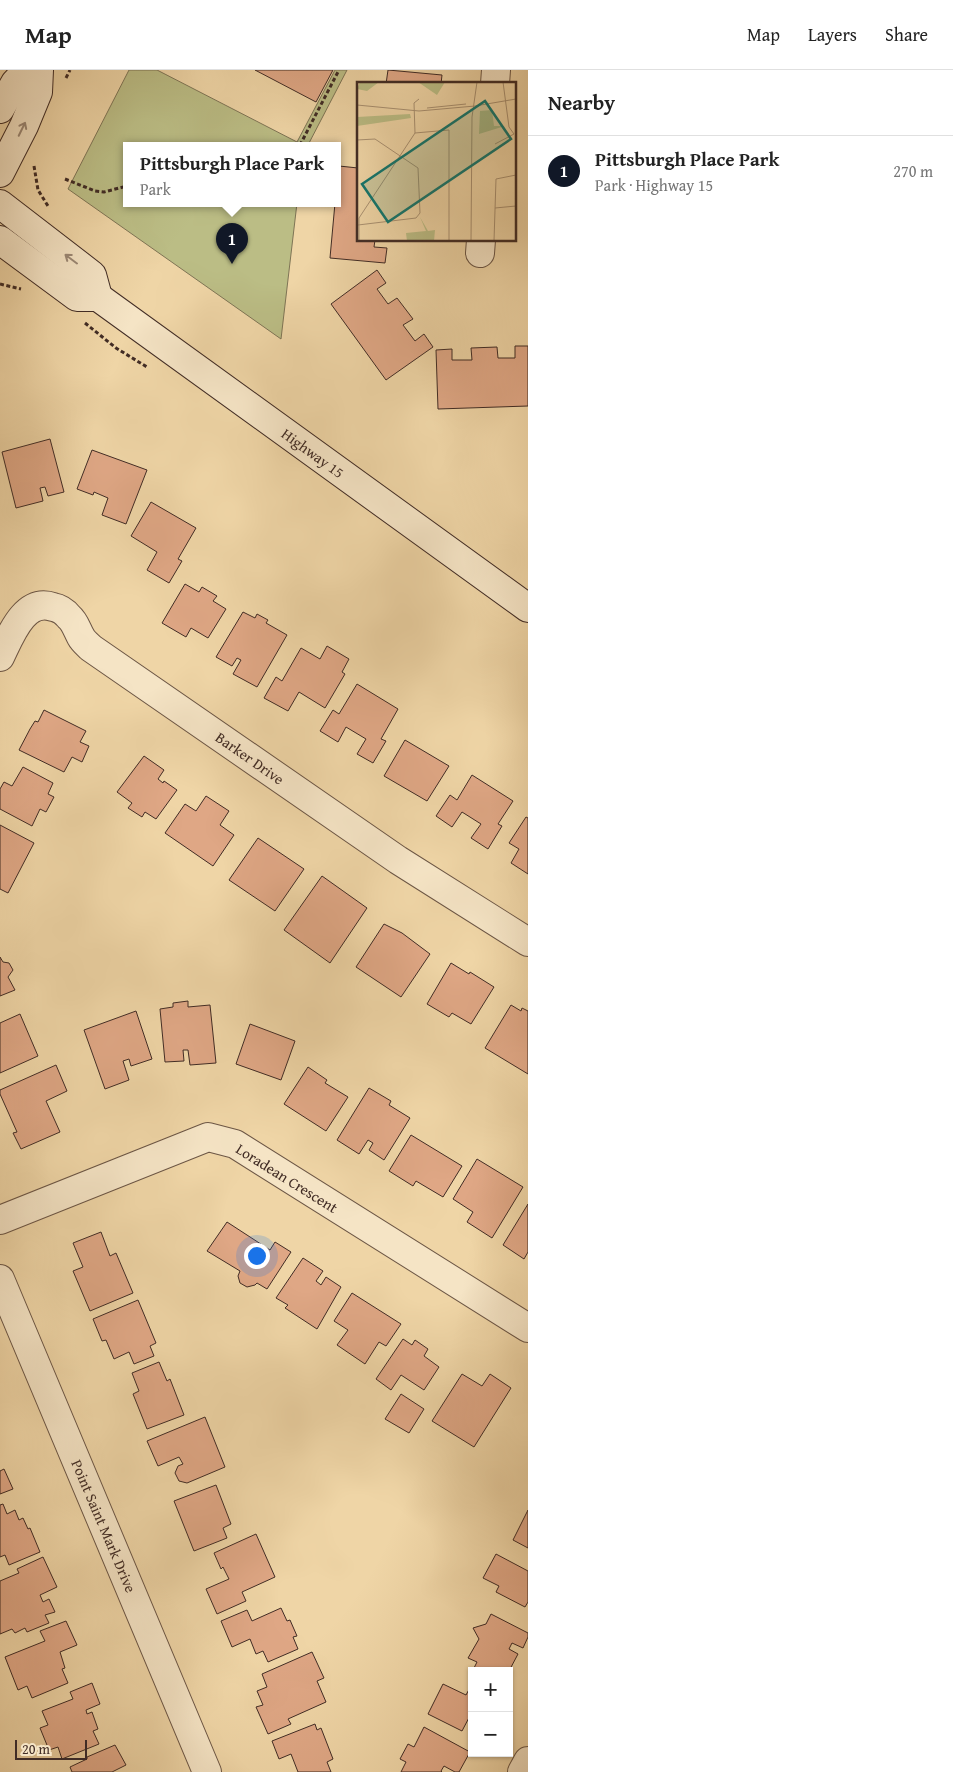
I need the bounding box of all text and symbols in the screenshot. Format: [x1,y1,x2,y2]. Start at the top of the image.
text: Map [25,17,72,52]
text: Map [747,21,780,48]
text: Layers [808,21,857,48]
text: Share [885,21,928,48]
inset map [357,82,516,241]
text: Nearby [548,87,615,118]
one-way arrow [18,122,27,137]
popup [123,142,341,207]
text: Pittsburgh Place Park [595,145,779,173]
text: Pittsburgh Place Park [140,149,324,177]
text: 1 [560,159,568,183]
text: 270 m [893,159,933,183]
text: Park · Highway 15 [595,173,713,197]
text: Park [140,177,171,201]
pin: 1 [216,223,248,264]
one-way arrow [64,254,78,264]
street label: Highway 15 [277,423,349,483]
street label: Barker Drive [212,727,288,789]
street label: Loradean Crescent [232,1138,343,1218]
your location [244,1243,270,1269]
street label: Point Saint Mark Drive [66,1456,142,1596]
map controls [468,1667,513,1757]
button: + [468,1667,513,1712]
button: − [468,1712,513,1757]
scale bar [15,1737,88,1760]
text: 20 m [22,1739,50,1759]

